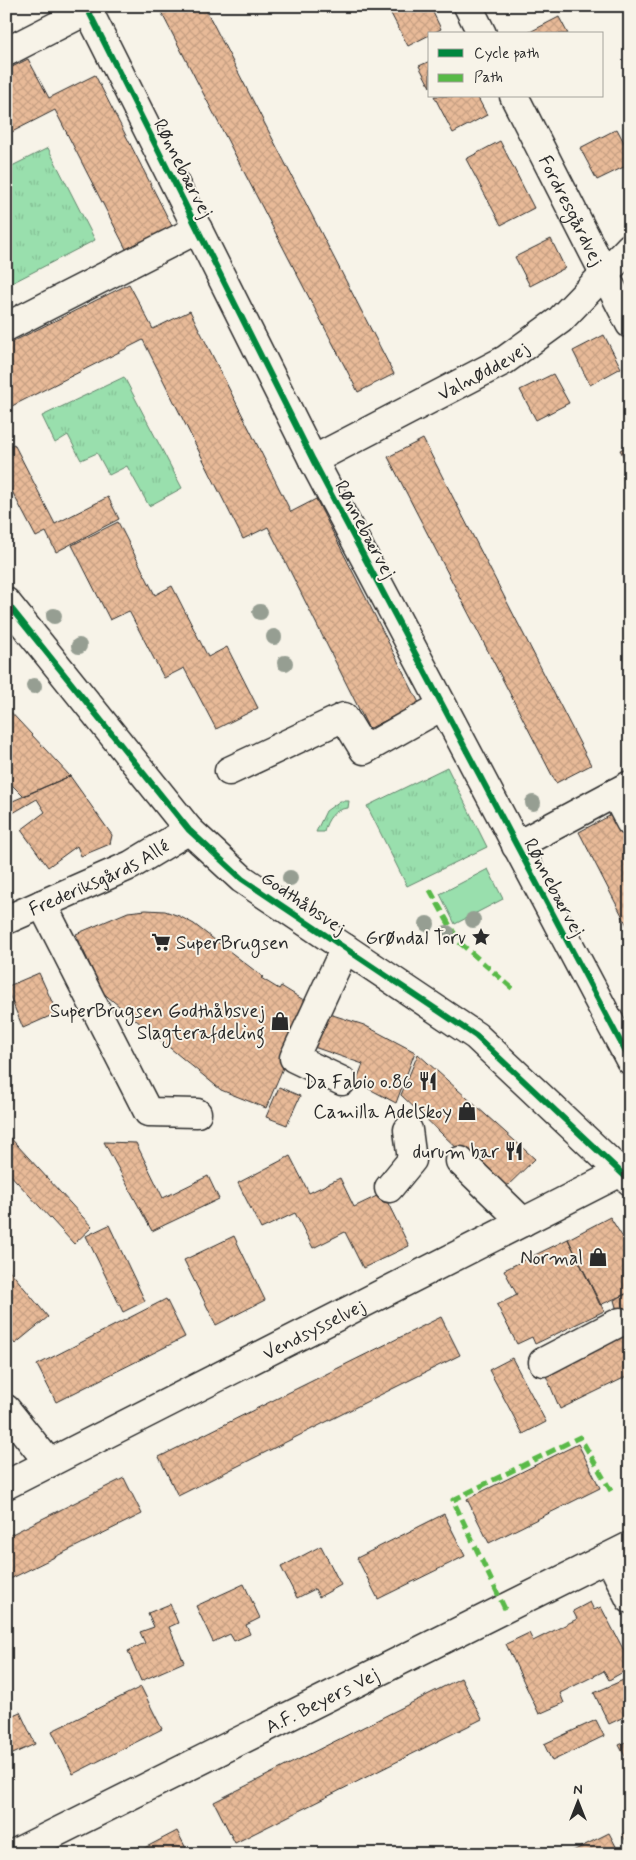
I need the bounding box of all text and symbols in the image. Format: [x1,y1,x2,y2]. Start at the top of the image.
legend [428,32,604,98]
text: Cycle path [474,44,539,64]
text: Path [474,68,503,88]
street label: Rønnebærvej [146,115,218,223]
street label: Fordresgårdvej [532,151,609,270]
street label: Valnøddevej [433,336,534,407]
street label: Rønnebærvej [327,476,401,584]
street label: Frederiksgårds Allé [25,834,174,923]
street label: Rønnebærvej [516,834,590,942]
street label: Godthåbsvej [256,866,351,941]
place label: Grøndal Torv [366,926,466,951]
place icon: Grøndal Torv [470,926,492,948]
supermarket icon: SuperBrugsen [150,931,172,953]
place label: SuperBrugsen [176,931,289,958]
place label: SuperBrugsen Godthåbsvej Slagterafdeling [50,999,265,1049]
shop icon: SuperBrugsen Godthåbsvej Slagterafdeling [269,1010,291,1032]
place label: Da Fabio o.86 [304,1070,413,1095]
restaurant icon: Da Fabio o.86 [417,1070,439,1092]
place label: Camilla Adelskoy [313,1100,452,1125]
shop icon: Camilla Adelskoy [456,1100,478,1122]
place label: durum bar [413,1140,499,1165]
restaurant icon: durum bar [503,1140,525,1162]
place label: Normal [520,1246,583,1271]
shop icon: Normal [587,1246,609,1268]
street label: Vendsysselvej [259,1293,370,1366]
street label: A.F. Beyers Vej [262,1663,384,1740]
north arrow [554,1778,604,1828]
text: N [573,1781,583,1799]

